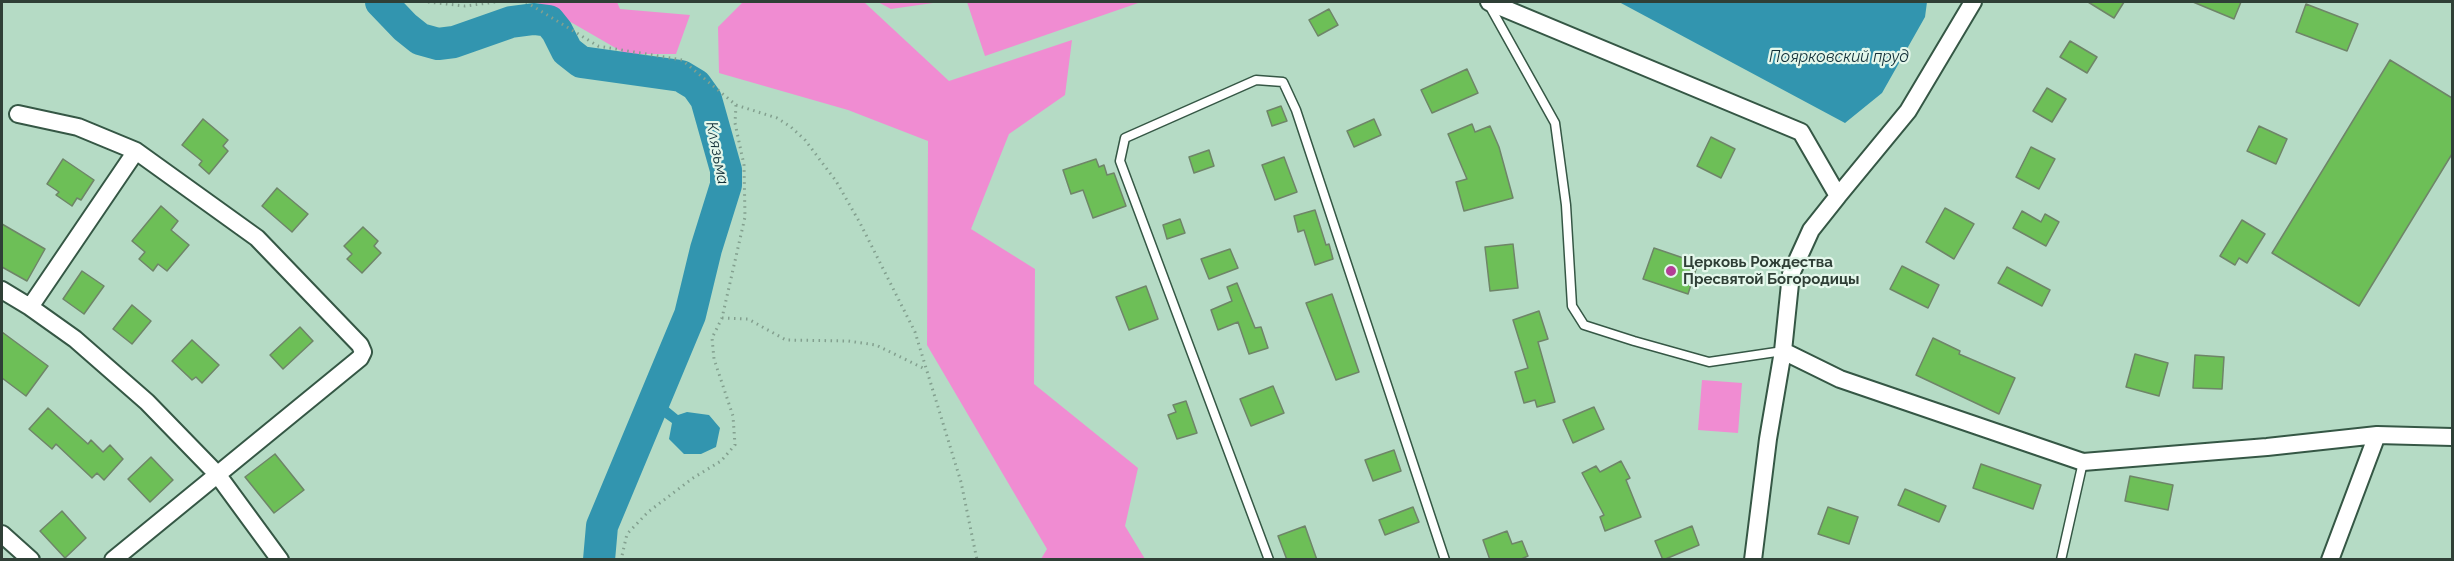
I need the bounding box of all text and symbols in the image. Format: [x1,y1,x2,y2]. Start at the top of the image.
water label: Поярковский пруд [1769,47,1909,67]
water label: Клязьма [702,120,732,186]
place label: Церковь Рождества Пресвятой Богородицы [1683,253,1860,288]
marker: Церковь Рождества Пресвятой Богородицы [1664,264,1678,278]

